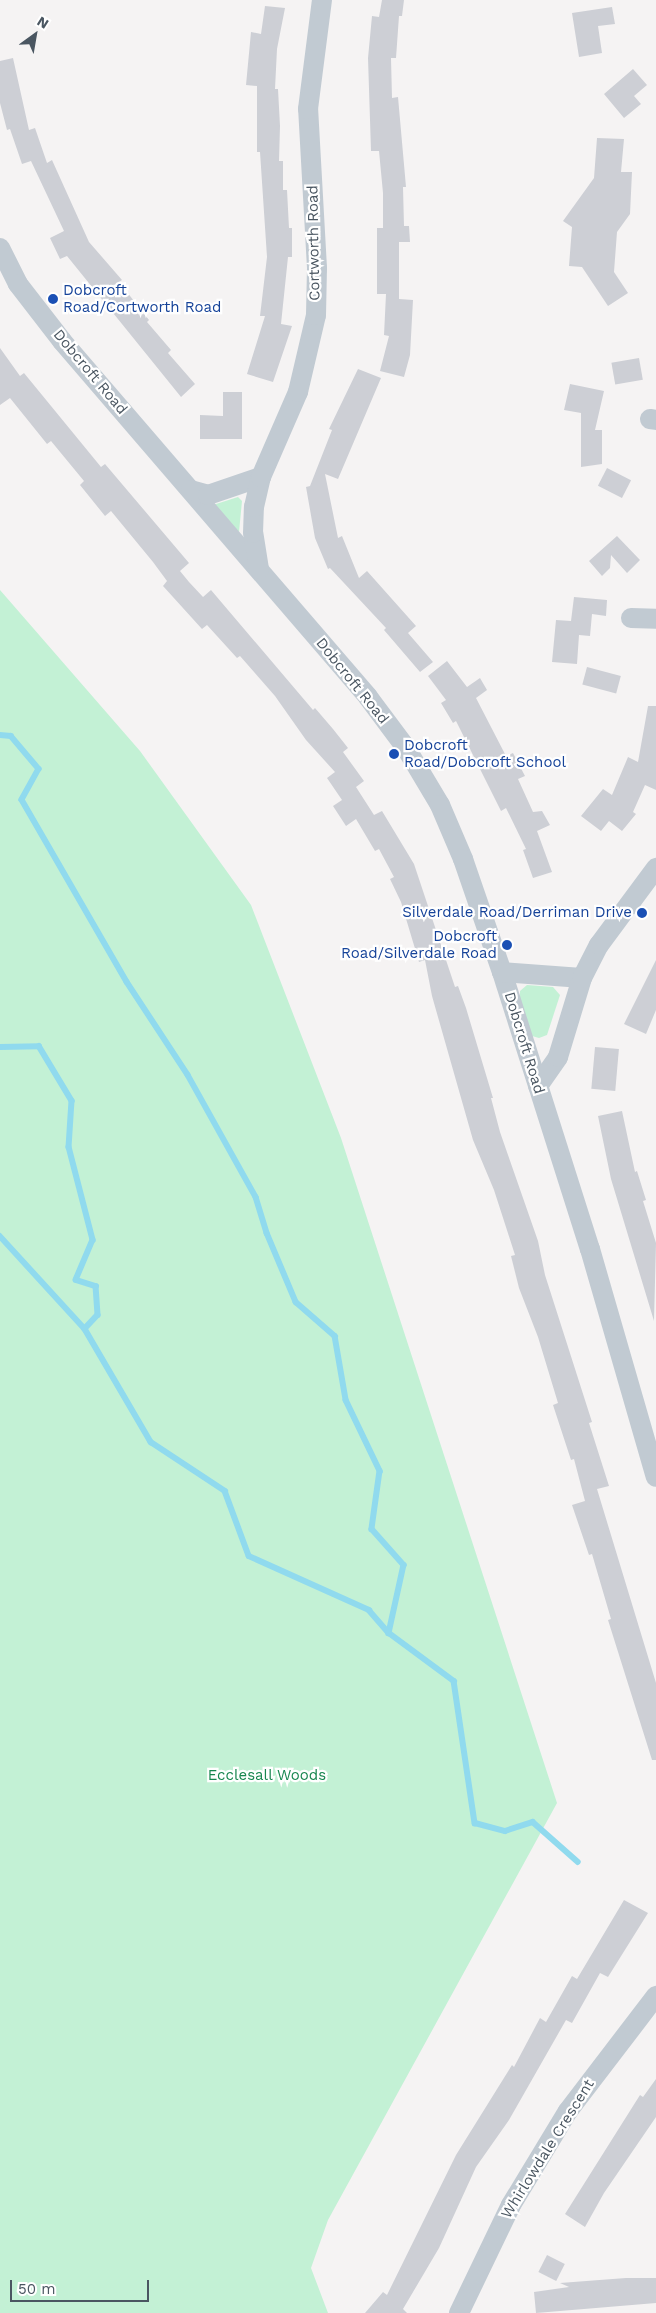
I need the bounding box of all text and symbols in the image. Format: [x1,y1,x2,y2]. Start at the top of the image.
north arrow [10,10,60,60]
text: N [34,13,52,32]
street label: Cortworth Road [304,185,324,301]
place label: Dobcroft Road/Cortworth Road [63,281,221,316]
marker: Dobcroft Road/Cortworth Road [47,293,59,305]
street label: Dobcroft Road [49,326,131,418]
street label: Dobcroft Road [312,634,392,728]
place label: Dobcroft Road/Dobcroft School [404,736,566,771]
marker: Dobcroft Road/Dobcroft School [388,748,400,760]
place label: Silverdale Road/Derriman Drive [402,904,632,922]
marker: Silverdale Road/Derriman Drive [636,907,648,919]
place label: Dobcroft Road/Silverdale Road [341,927,497,962]
marker: Dobcroft Road/Silverdale Road [501,939,513,951]
street label: Dobcroft Road [500,990,548,1096]
park label: Ecclesall Woods [207,1767,327,1785]
street label: Whirlowdale Crescent [498,2076,598,2222]
scale bar [12,2270,151,2302]
text: 50 m [18,2280,55,2298]

